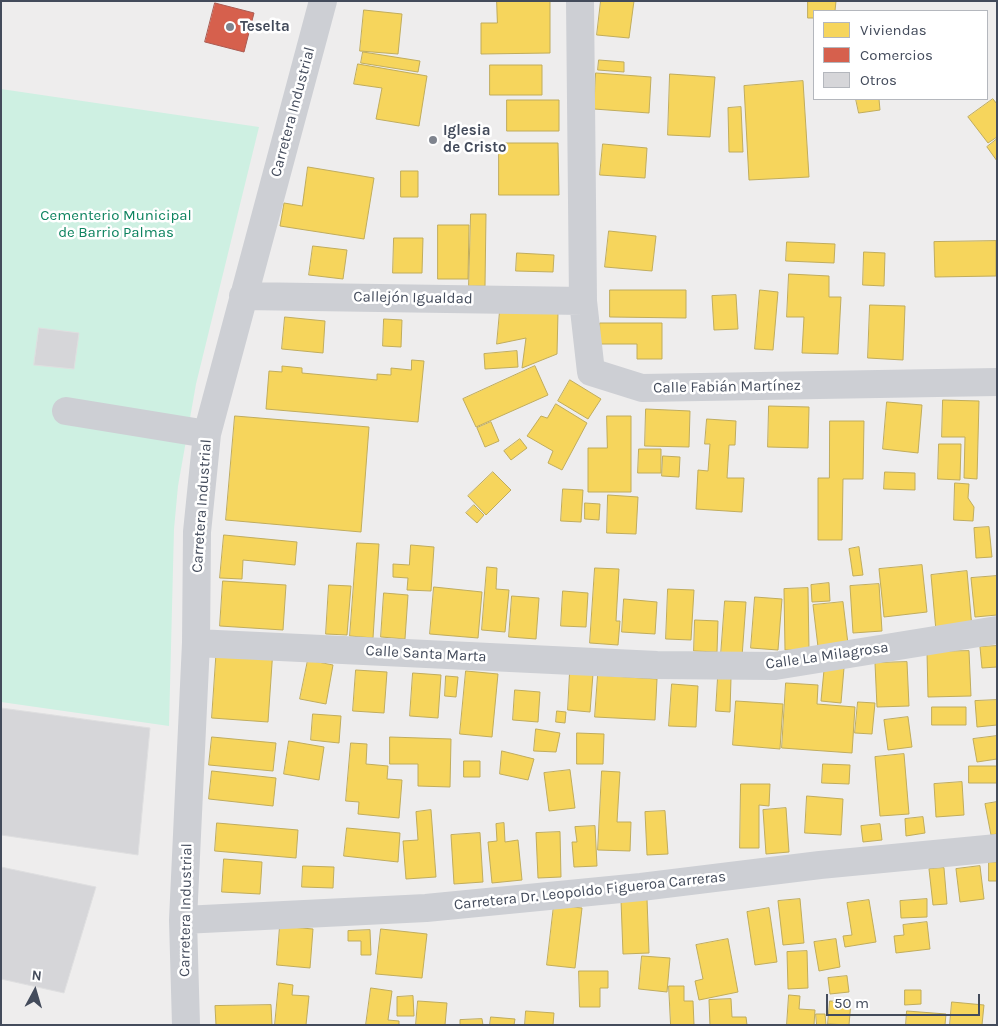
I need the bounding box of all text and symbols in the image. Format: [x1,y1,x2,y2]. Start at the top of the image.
legend [813,10,988,100]
place label: Teselta [240,18,290,36]
marker: Teselta [224,21,236,33]
text: Viviendas [860,21,927,39]
street label: Carretera Industrial [267,45,319,179]
text: Comercios [860,46,933,64]
text: Otros [860,71,897,89]
place label: Iglesia de Cristo [443,122,507,157]
marker: Iglesia de Cristo [427,134,439,146]
park label: Cementerio Municipal de Barrio Palmas [40,207,192,242]
street label: Callejón Igualdad [353,288,473,308]
street label: Calle Fabián Martínez [653,377,801,397]
street label: Carretera Industrial [188,439,216,573]
street label: Calle La Milagrosa [764,638,890,674]
street label: Calle Santa Marta [365,642,487,666]
street label: Carretera Industrial [176,843,196,977]
street label: Carretera Dr. Leopoldo Figueroa Carreras [453,868,727,914]
north arrow [10,966,60,1016]
text: N [31,967,42,985]
scale bar [828,984,982,1016]
text: 50 m [834,994,869,1012]

